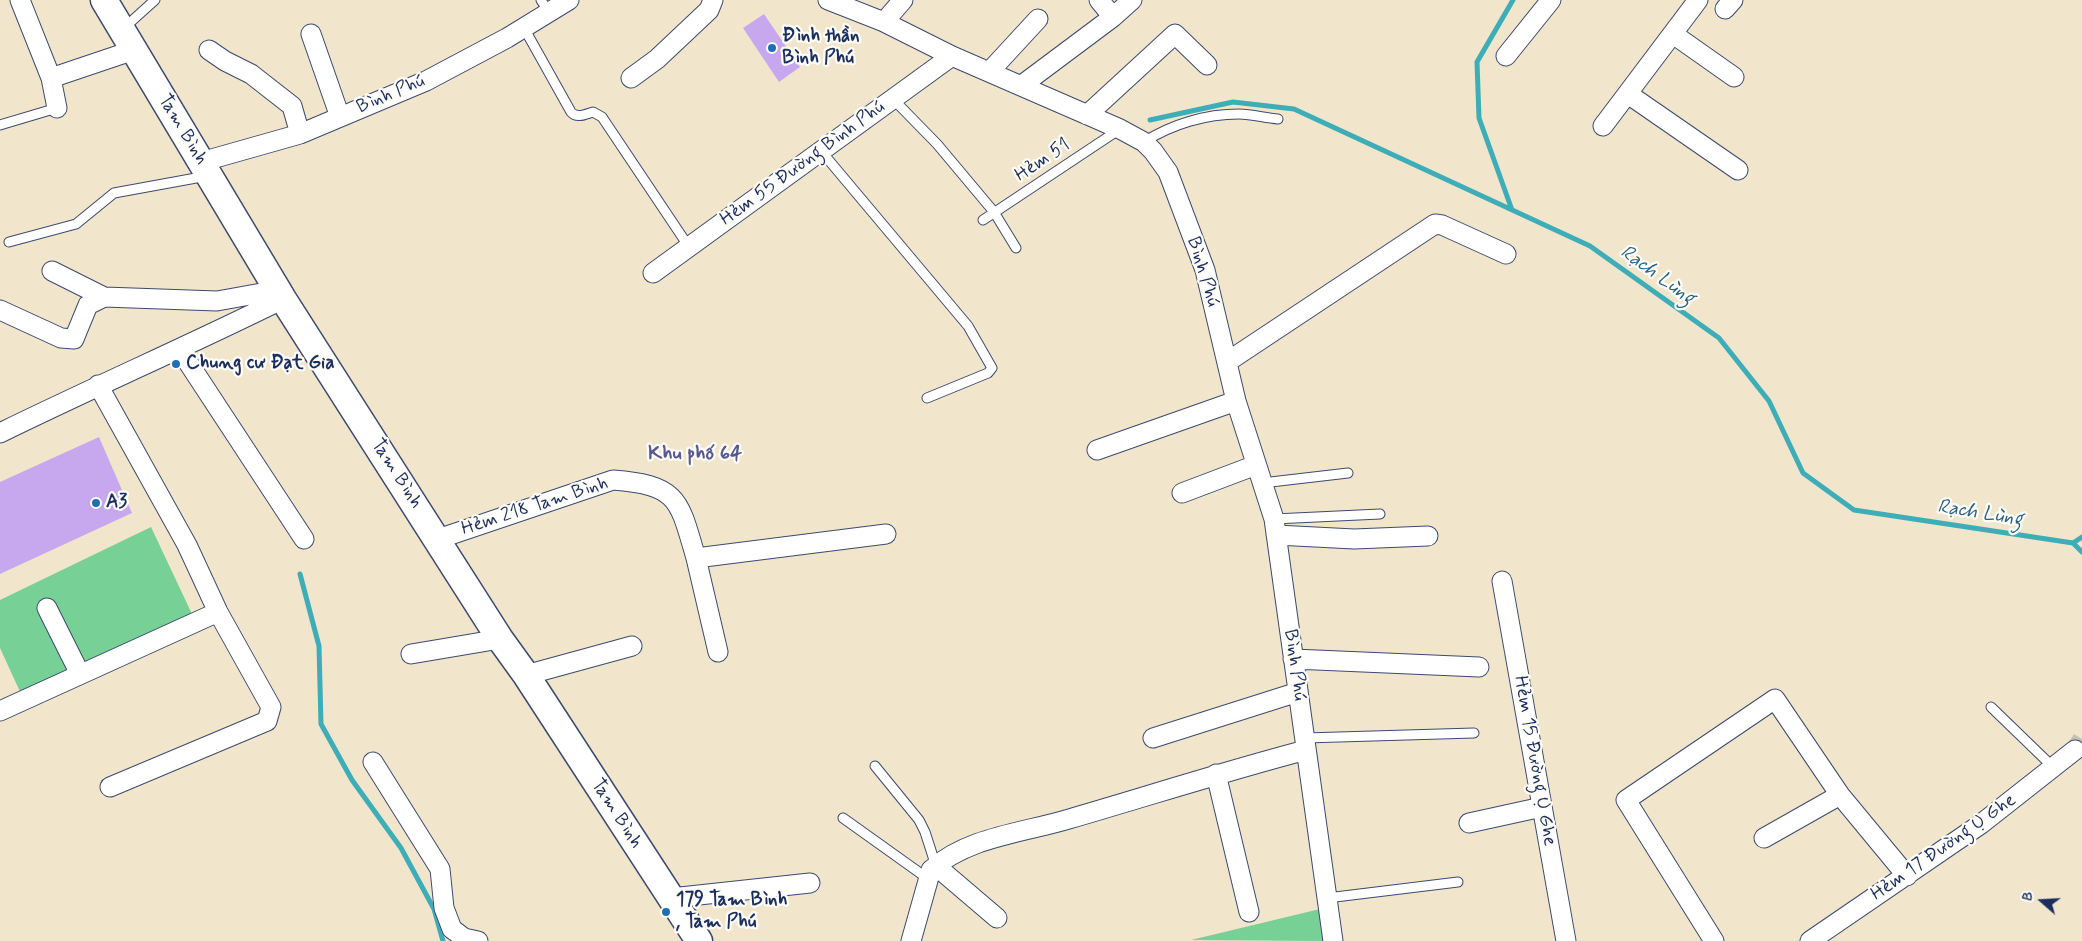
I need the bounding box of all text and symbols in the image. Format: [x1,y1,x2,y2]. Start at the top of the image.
place label: Đình thần Bình Phú [782,26,860,70]
marker: Đình thần Bình Phú [766,42,778,54]
street label: Bình Phú [353,70,429,120]
street label: Tam Bình [152,91,212,169]
street label: Hẻm 55 Đường Bình Phú [716,97,890,231]
street label: Hẻm 51 [1011,134,1075,188]
street label: Bình Phú [1181,234,1223,310]
water label: Rạch Lùng [1615,241,1699,311]
place label: Chung cư Đạt Gia [186,353,335,375]
marker: Chung cư Đạt Gia [170,358,182,370]
street label: Tam Bình [365,435,427,513]
district label: Khu phố 64 [648,443,742,467]
street label: Hẻm 218 Tam Bình [459,472,611,542]
place label: A3 [106,492,127,514]
water label: Rạch Lùng [1935,495,2025,533]
marker: A3 [90,497,102,509]
street label: Bình Phú [1278,628,1310,702]
street label: Hẻm 15 Đường Ụ Ghe [1508,674,1560,848]
street label: Tam Bình [585,775,647,853]
street label: Hẻm 17 Đường Ụ Ghe [1867,789,2021,907]
north arrow [2017,876,2067,926]
text: B [2018,889,2038,903]
place label: 179 Tam Bình , Tam Phú [676,890,787,934]
marker: 179 Tam Bình , Tam Phú [660,906,672,918]

